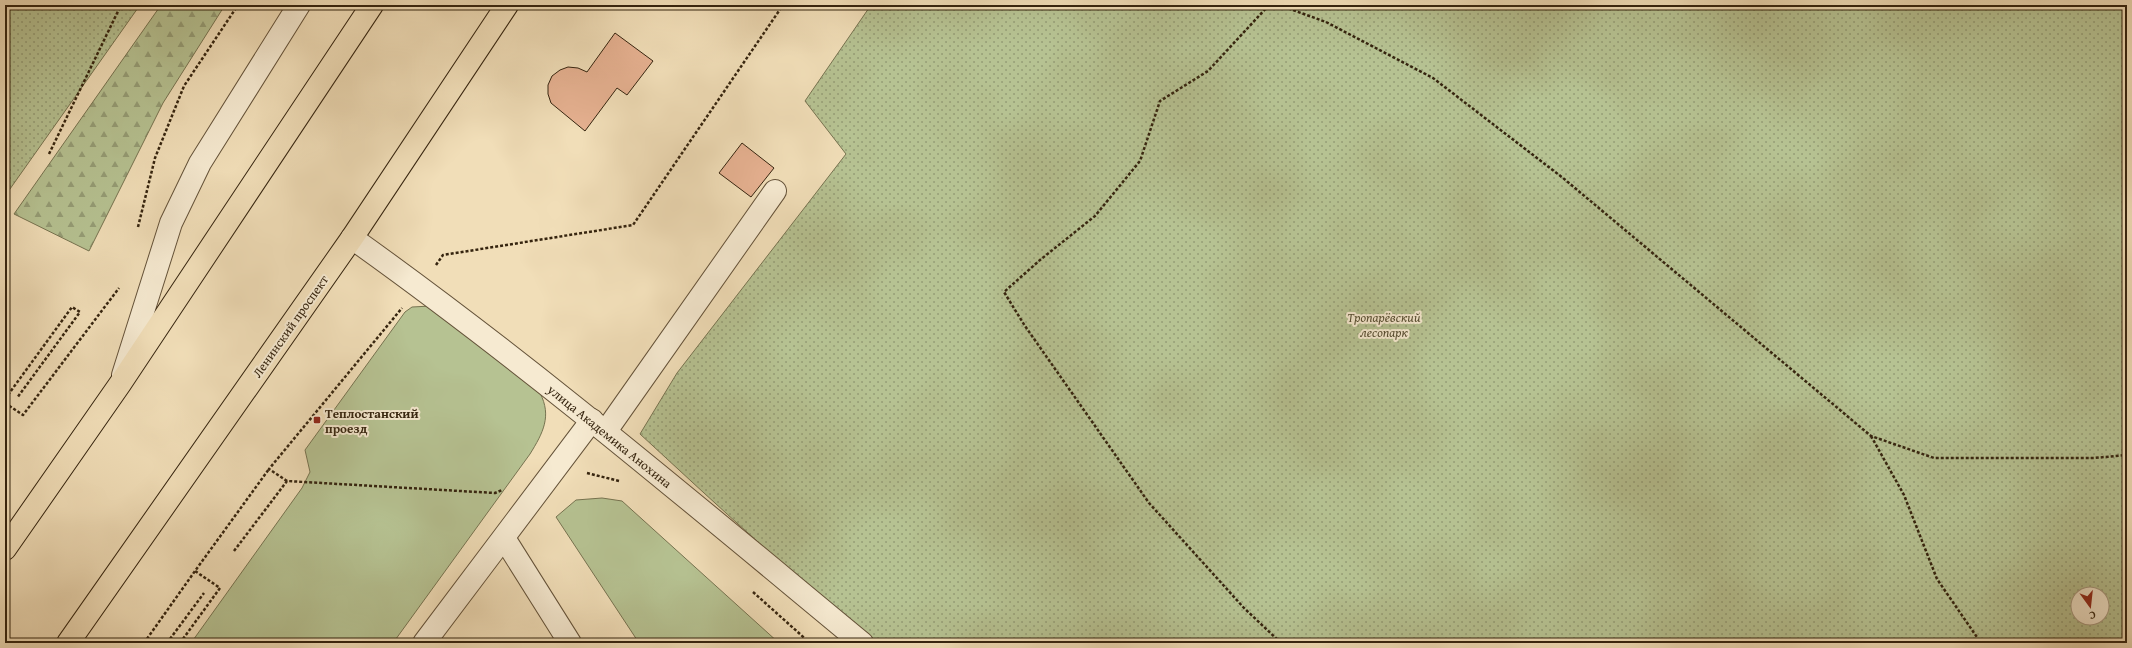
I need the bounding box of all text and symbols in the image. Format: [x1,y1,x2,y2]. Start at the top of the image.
street label: Ленинский проспект [248,271,333,381]
park label: Тропарёвский лесопарк [1347,308,1421,342]
street label: улица Академика Анохина [543,380,677,493]
place label: Теплостанский проезд [325,404,419,438]
marker: Теплостанский проезд [312,415,322,425]
north arrow [2070,586,2110,626]
text: С [2088,607,2098,624]

